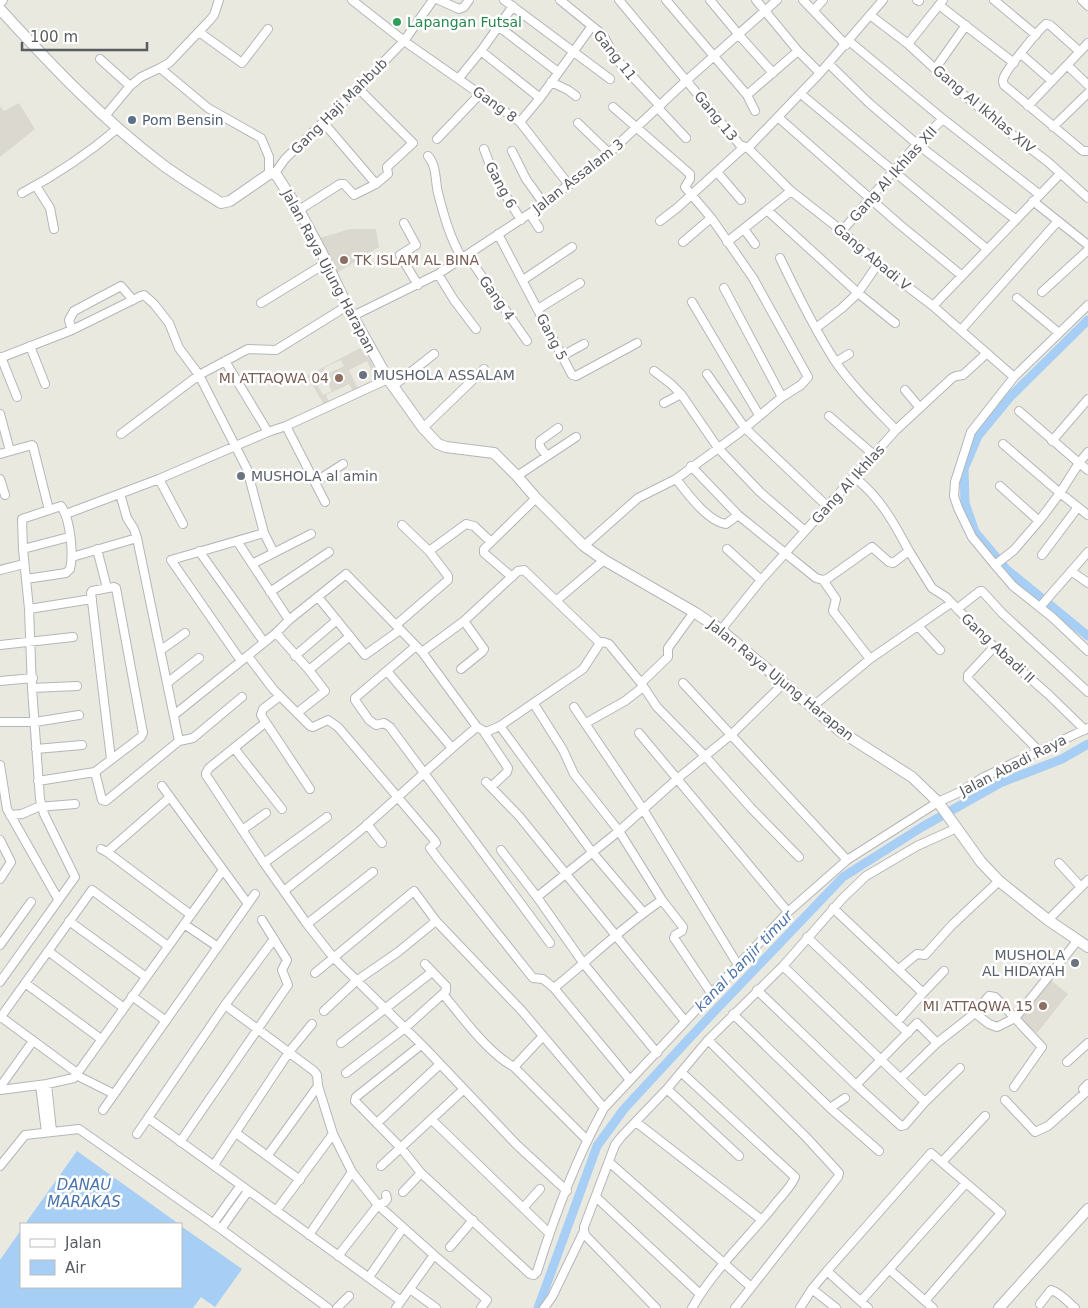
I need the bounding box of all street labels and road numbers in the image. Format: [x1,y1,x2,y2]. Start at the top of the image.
street label: Gang 11 [590,27,640,83]
street label: Gang Haji Mahbub [288,55,390,157]
street label: Gang Al Ikhlas XIV [930,62,1039,157]
street label: Gang 8 [470,83,520,125]
street label: Gang 13 [691,88,741,144]
street label: Gang Al Ikhlas XII [846,123,940,225]
street label: Jalan Assalam 3 [529,136,627,217]
street label: Gang 6 [482,159,520,211]
street label: Jalan Raya Ujung Harapan [279,186,379,355]
street label: Gang Abadi V [830,220,914,294]
street label: Gang 4 [476,273,518,323]
street label: Gang 5 [533,311,571,363]
street label: Gang Al Ikhlas [808,441,888,527]
street label: Gang Abadi II [958,610,1038,686]
street label: Jalan Raya Ujung Harapan [704,616,857,744]
street label: Jalan Abadi Raya [956,731,1069,799]

